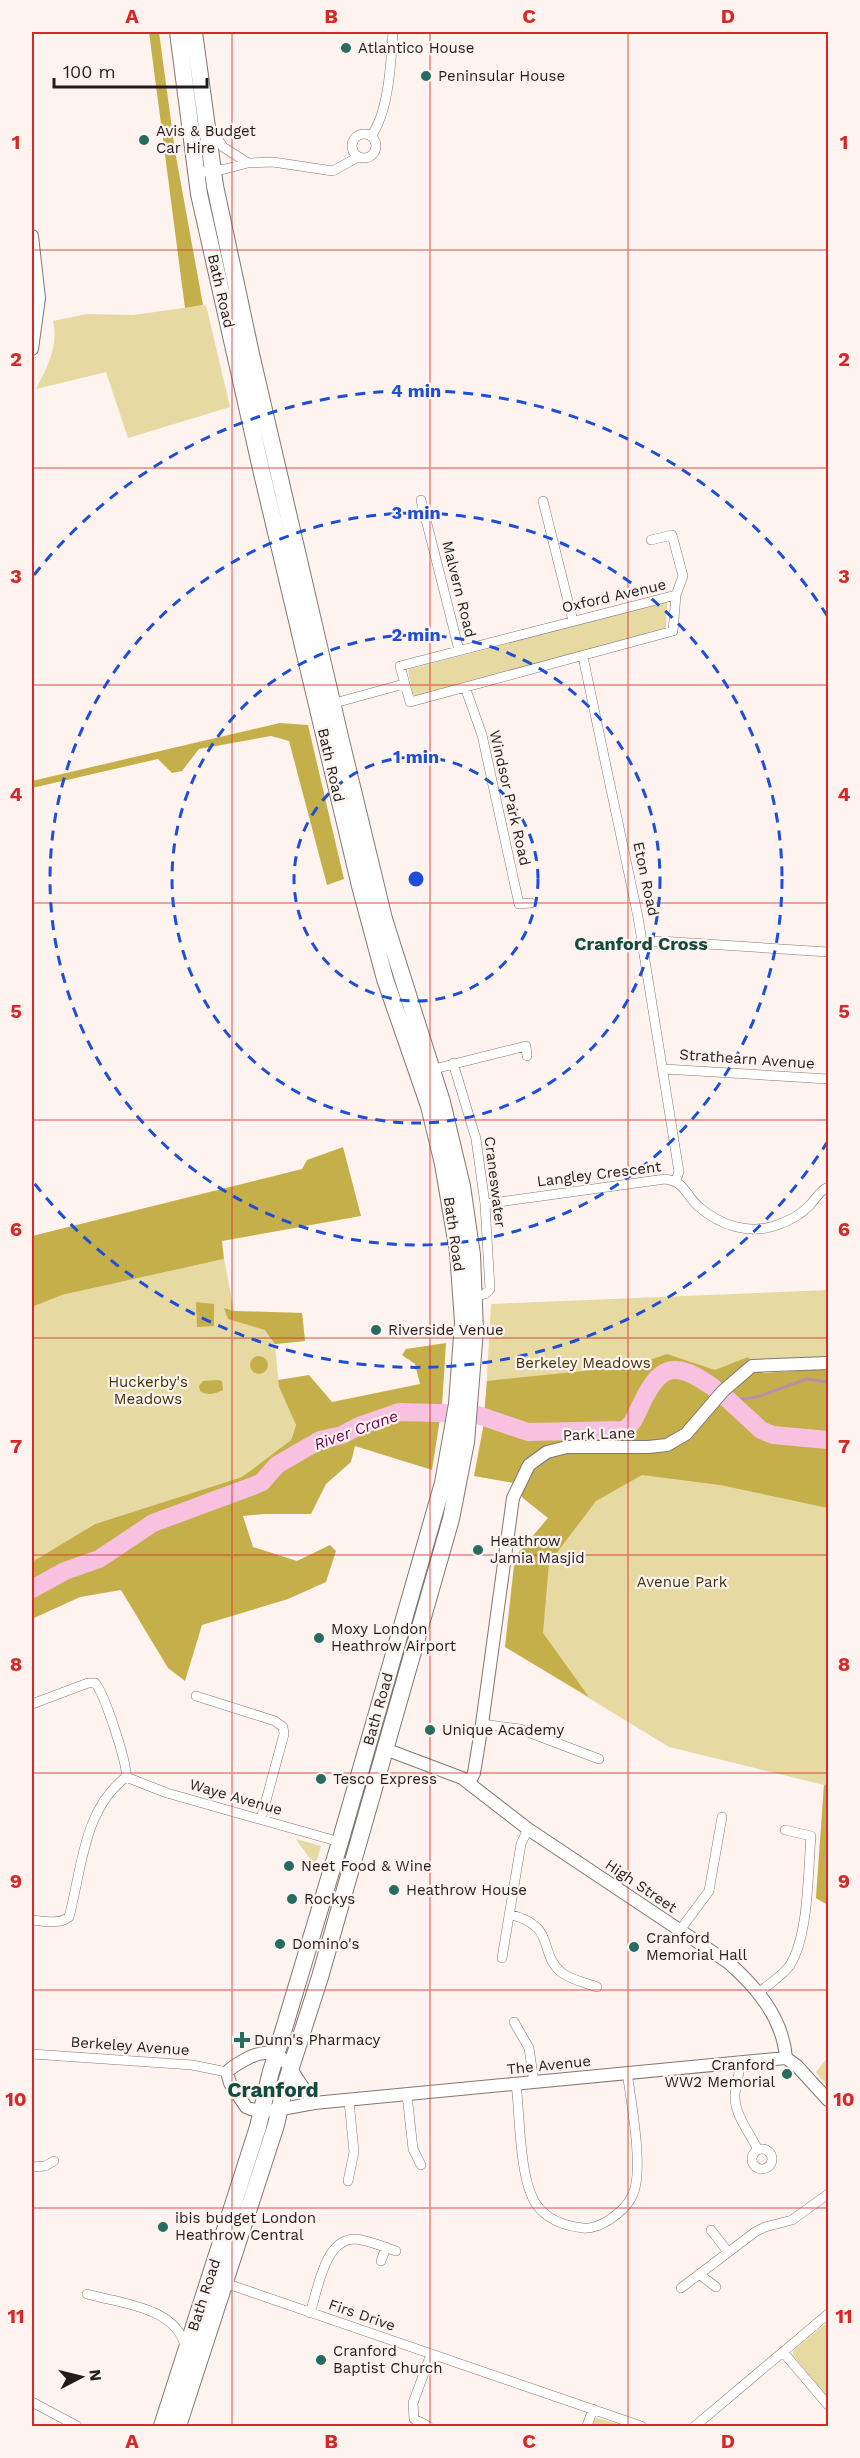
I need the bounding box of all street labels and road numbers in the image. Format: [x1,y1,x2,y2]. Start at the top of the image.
street label: Bath Road [204,252,238,330]
street label: Malvern Road [438,539,480,639]
street label: Oxford Avenue [560,575,668,617]
street label: Bath Road [314,726,348,804]
street label: Windsor Park Road [486,728,534,868]
street label: Eton Road [629,840,663,918]
street label: Strathearn Avenue [679,1045,815,1073]
street label: Craneswater [480,1135,510,1229]
street label: Langley Crescent [536,1157,663,1191]
street label: Bath Road [440,1195,468,1273]
street label: Park Lane [562,1424,636,1444]
street label: Bath Road [359,1670,397,1748]
street label: Waye Avenue [187,1775,285,1819]
street label: High Street [602,1855,681,1917]
street label: Berkeley Avenue [70,2033,190,2059]
street label: The Avenue [506,2052,592,2078]
street label: Bath Road [184,2256,224,2334]
street label: Firs Drive [326,2295,398,2335]

